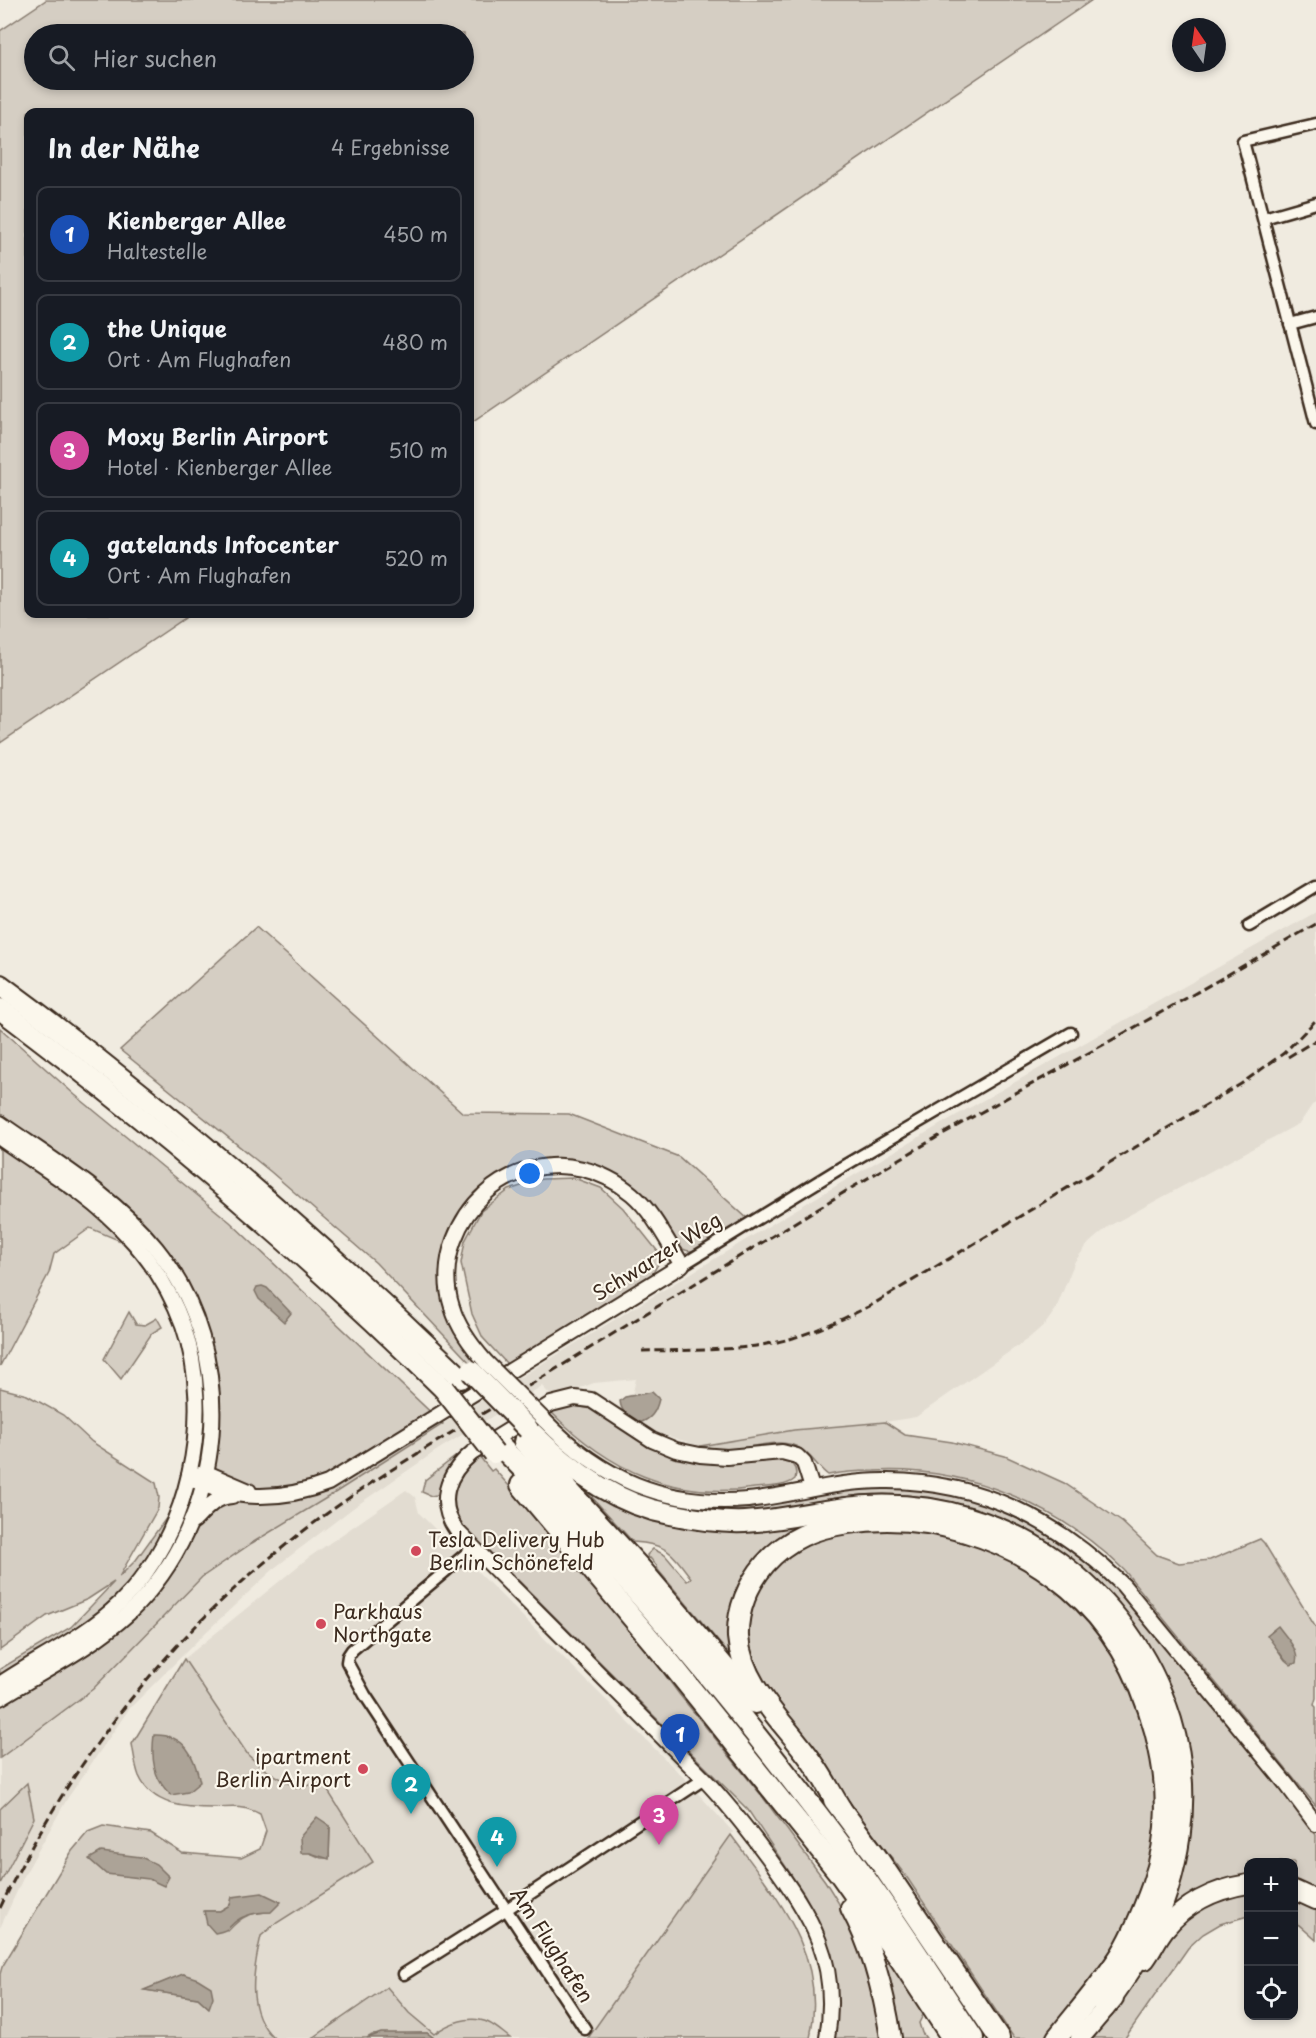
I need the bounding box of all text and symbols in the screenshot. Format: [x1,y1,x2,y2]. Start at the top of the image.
north arrow [1172,18,1226,72]
search box [24,24,474,90]
icon: search [45,41,78,74]
text: Hier suchen [93,41,217,74]
text: In der Nähe [48,128,200,167]
text: 4 Ergebnisse [331,132,450,162]
text: Kienberger Allee [107,203,286,236]
text: 1 [65,219,74,249]
text: 450 m [383,219,448,249]
text: Haltestelle [107,236,207,266]
text: the Unique [107,311,227,344]
text: 2 [62,327,77,357]
text: 480 m [383,327,448,357]
text: Ort · Am Flughafen [107,344,291,374]
text: Moxy Berlin Airport [107,419,328,452]
text: 3 [63,435,76,465]
text: 510 m [388,435,448,465]
text: Hotel · Kienberger Allee [107,452,332,482]
text: gatelands Infocenter [107,527,339,560]
text: 4 [63,543,76,573]
text: 520 m [384,543,448,573]
text: Ort · Am Flughafen [107,560,291,590]
your location [515,1159,544,1188]
street label: Schwarzer Weg [586,1204,727,1308]
place label: Tesla Delivery Hub Berlin Schönefeld [428,1524,605,1577]
marker: Tesla Delivery Hub Berlin Schönefeld [409,1544,423,1558]
place label: Parkhaus Northgate [333,1596,432,1649]
marker: Parkhaus Northgate [314,1617,328,1631]
pin: 1 [660,1714,700,1764]
place label: ipartment Berlin Airport [215,1741,351,1794]
marker: ipartment Berlin Airport [356,1762,370,1776]
pin: 2 [392,1764,430,1814]
pin: 3 [640,1796,678,1845]
pin: 4 [478,1818,516,1867]
map controls [1244,1858,1298,2020]
button: + [1244,1858,1298,1912]
street label: Am Flughafen [504,1880,602,2009]
button: − [1244,1912,1298,1966]
button: locate [1244,1966,1298,2020]

